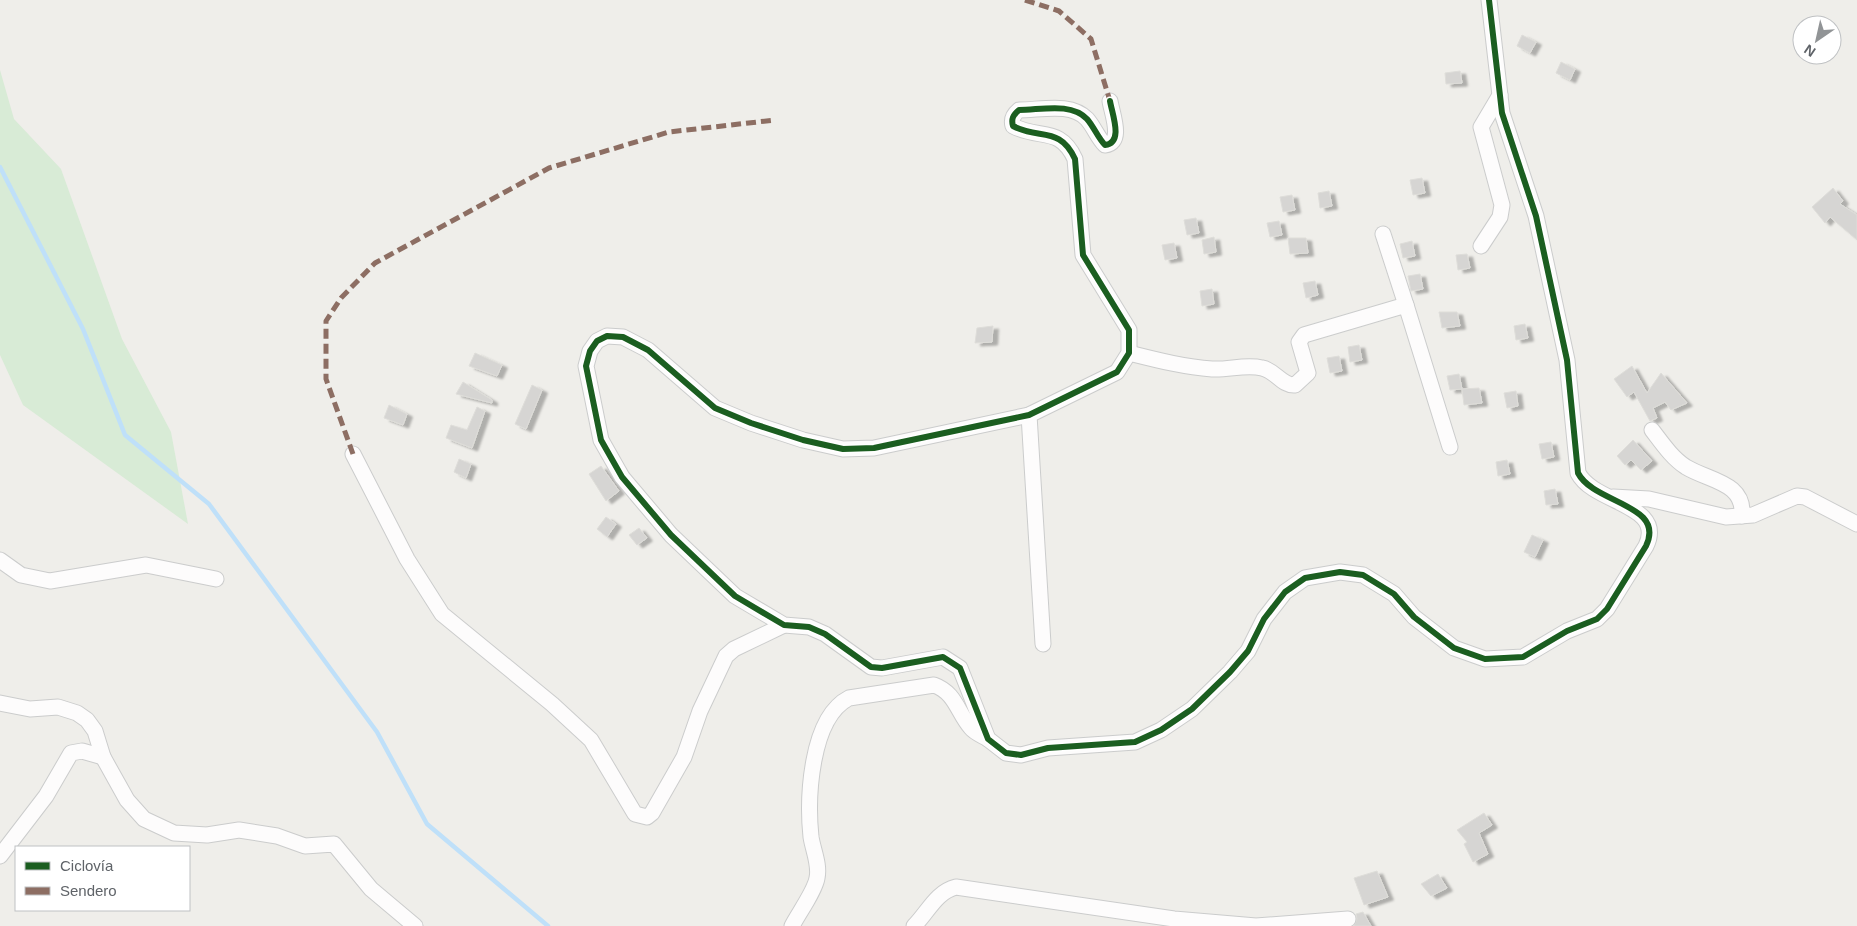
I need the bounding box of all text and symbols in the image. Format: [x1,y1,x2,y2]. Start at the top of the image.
north arrow [1792,15,1842,65]
text: N [1801,41,1818,60]
legend [15,846,190,911]
text: Ciclovía [60,857,114,874]
text: Sendero [60,882,117,899]

